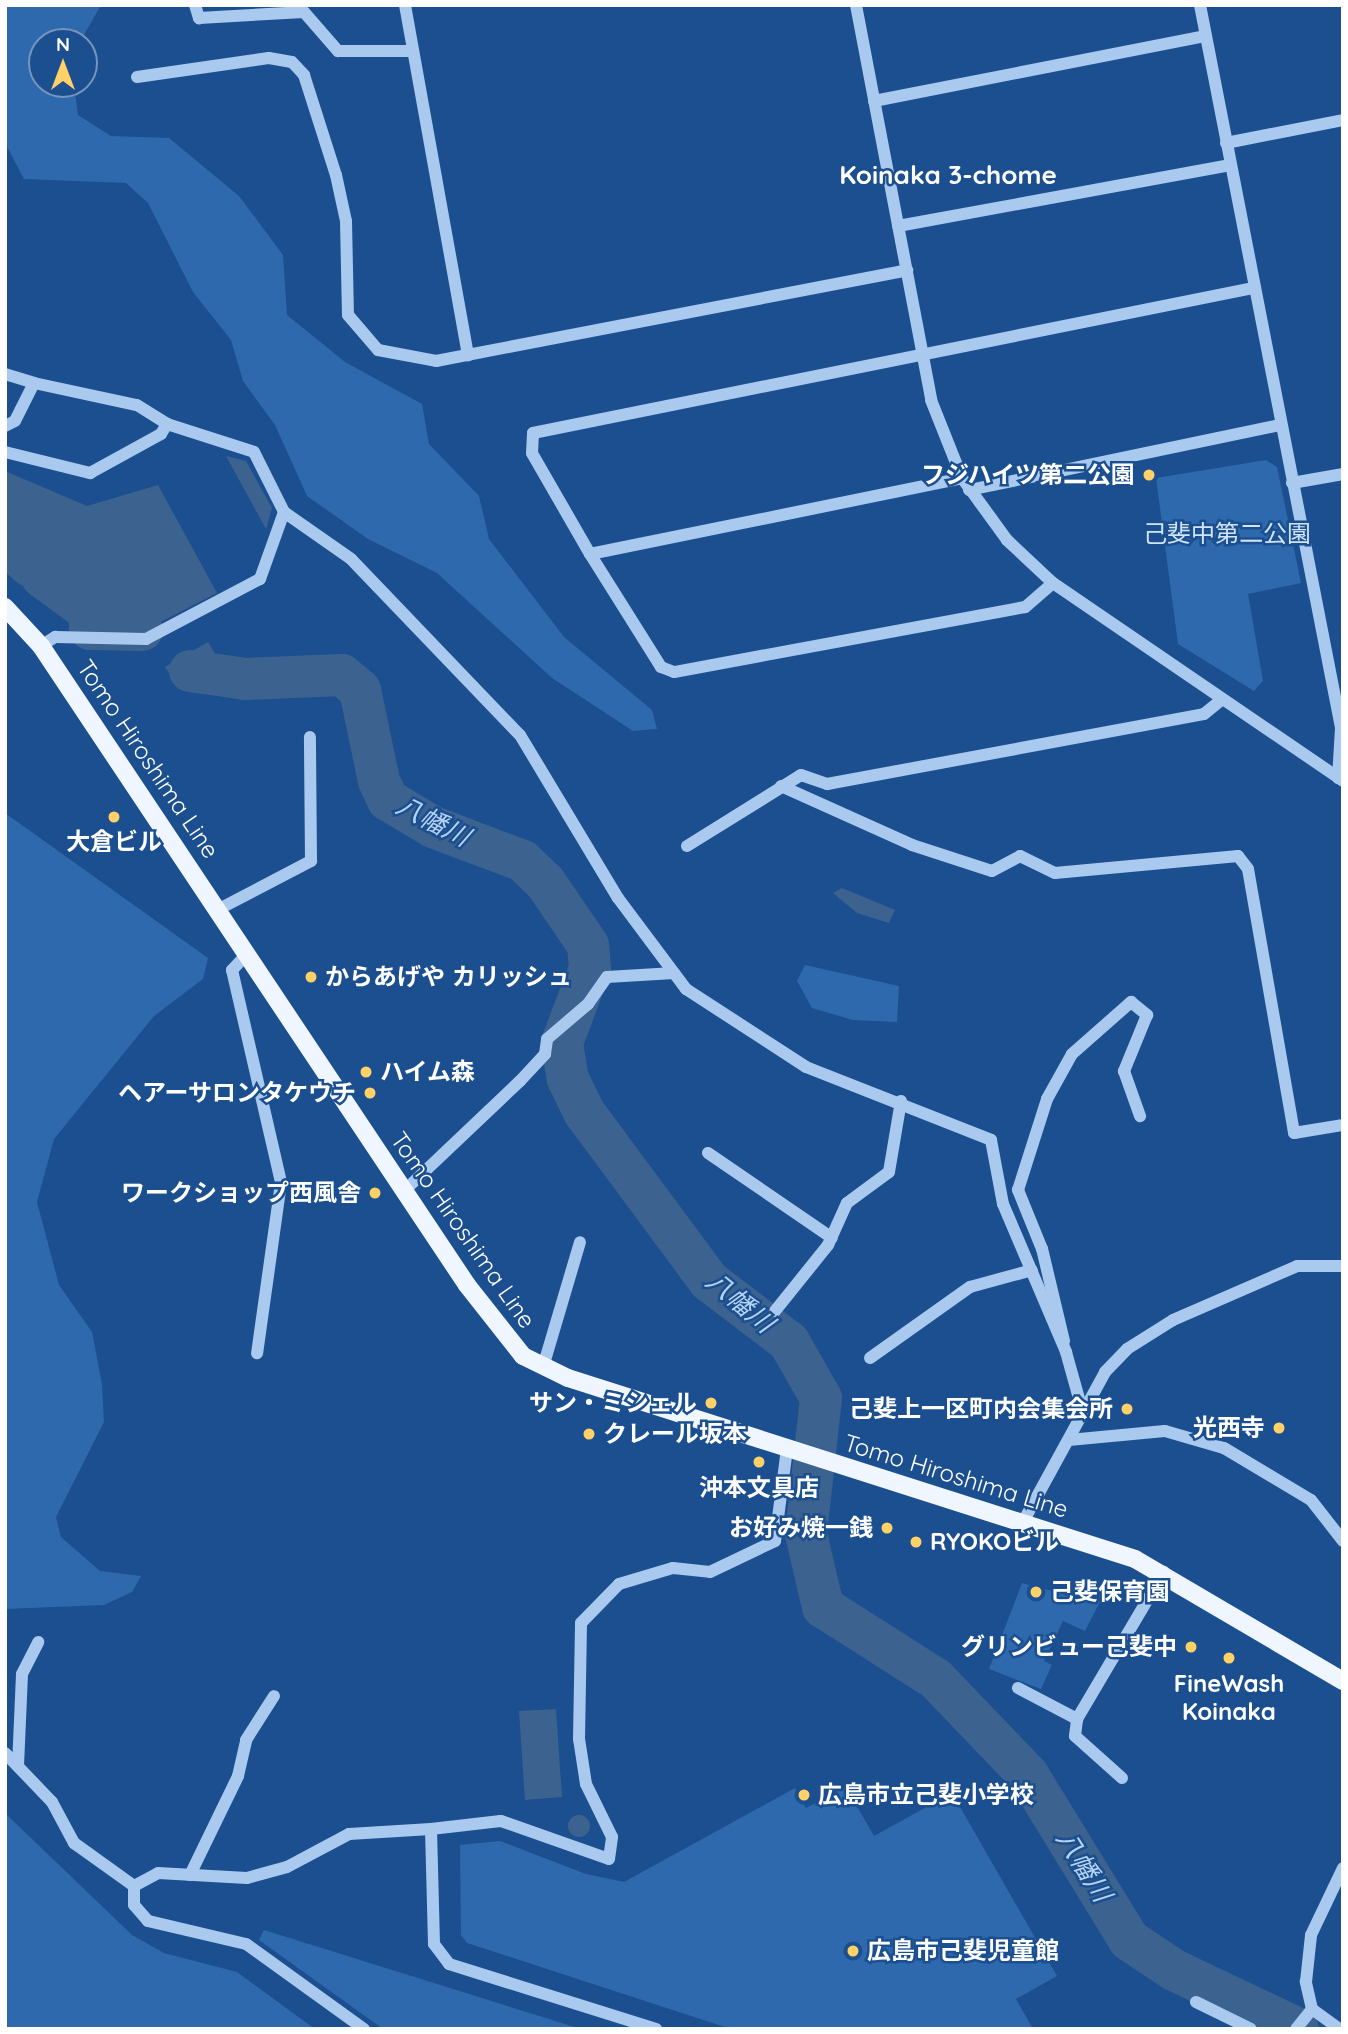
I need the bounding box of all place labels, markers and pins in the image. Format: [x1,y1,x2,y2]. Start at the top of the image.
place label: フジハイツ第二公園 [919,461,1135,489]
marker: フジハイツ第二公園 [1141,467,1157,483]
marker: 大倉ビル [106,809,122,825]
place label: 大倉ビル [66,828,162,856]
place label: からあげや カリッシュ [325,963,572,991]
marker: からあげや カリッシュ [303,969,319,985]
place label: ハイム森 [380,1058,476,1086]
marker: ハイム森 [358,1064,374,1080]
place label: ヘアーサロンタケウチ [117,1079,356,1107]
marker: ヘアーサロンタケウチ [362,1085,378,1101]
place label: ワークショップ西風舎 [121,1179,361,1207]
marker: ワークショップ西風舎 [367,1185,383,1201]
place label: サン・ミシェル [529,1389,697,1417]
marker: サン・ミシェル [703,1395,719,1411]
place label: 己斐上一区町内会集会所 [849,1395,1113,1423]
marker: 己斐上一区町内会集会所 [1119,1401,1135,1417]
place label: 光西寺 [1193,1414,1265,1442]
place label: クレール坂本 [603,1420,747,1448]
marker: 光西寺 [1271,1420,1287,1436]
marker: クレール坂本 [581,1426,597,1442]
marker: 沖本文具店 [751,1454,767,1470]
place label: 沖本文具店 [699,1474,819,1502]
place label: お好み焼一銭 [729,1514,873,1542]
marker: お好み焼一銭 [879,1520,895,1536]
place label: RYOKOビル [930,1528,1059,1556]
marker: RYOKOビル [908,1534,924,1550]
place label: 己斐保育園 [1050,1578,1170,1606]
marker: 己斐保育園 [1028,1584,1044,1600]
place label: グリンビュー己斐中 [961,1633,1177,1661]
marker: グリンビュー己斐中 [1183,1639,1199,1655]
marker: FineWash Koinaka [1221,1650,1237,1666]
place label: FineWash Koinaka [1174,1670,1284,1726]
place label: 広島市立己斐小学校 [818,1781,1034,1809]
marker: 広島市立己斐小学校 [796,1787,812,1803]
place label: 広島市己斐児童館 [867,1937,1059,1965]
marker: 広島市己斐児童館 [845,1943,861,1959]

